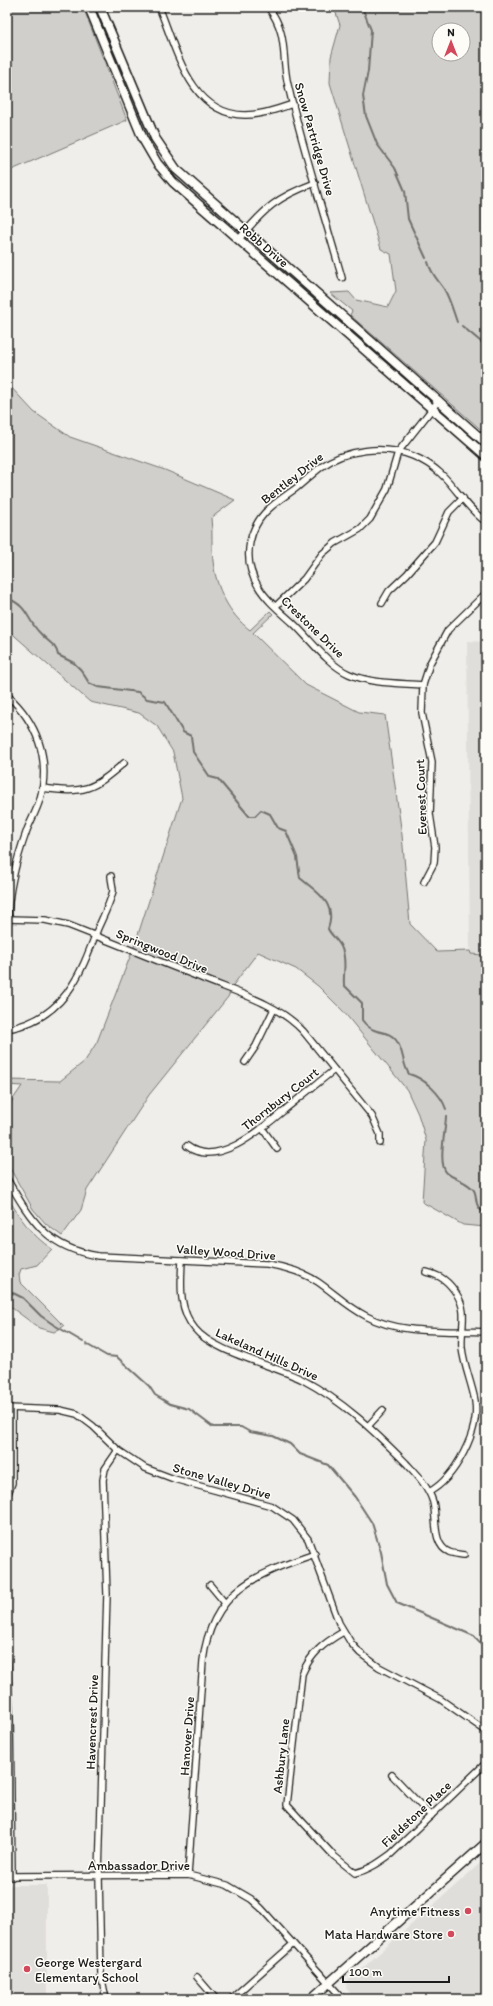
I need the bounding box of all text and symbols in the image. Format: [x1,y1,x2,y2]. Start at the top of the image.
north arrow [431,22,471,62]
text: N [447,26,455,39]
street label: Snow Partridge Drive [292,81,338,197]
street label: Robb Drive [236,220,292,270]
street label: Bentley Drive [258,449,326,507]
street label: Crestone Drive [278,593,348,661]
street label: Everest Court [412,759,430,835]
street label: Springwood Drive [114,926,210,976]
street label: Thornbury Court [239,1064,321,1134]
street label: Valley Wood Drive [176,1241,276,1263]
street label: Lakeland Hills Drive [213,1325,321,1383]
street label: Stone Valley Drive [171,1460,273,1502]
street label: Havencrest Drive [83,1674,101,1770]
street label: Hanover Drive [177,1696,197,1776]
street label: Ashbury Lane [270,1718,292,1794]
street label: Fieldstone Place [378,1778,454,1850]
street label: Ambassador Drive [88,1858,190,1873]
place label: Anytime Fitness [370,1904,460,1919]
marker: Anytime Fitness [463,1906,473,1916]
place label: Mata Hardware Store [324,1927,443,1942]
marker: Mata Hardware Store [446,1929,456,1939]
place label: George Westergard Elementary School [35,1955,142,1985]
scale bar [343,1958,449,1984]
marker: George Westergard Elementary School [22,1964,32,1974]
text: 100 m [349,1965,382,1979]

